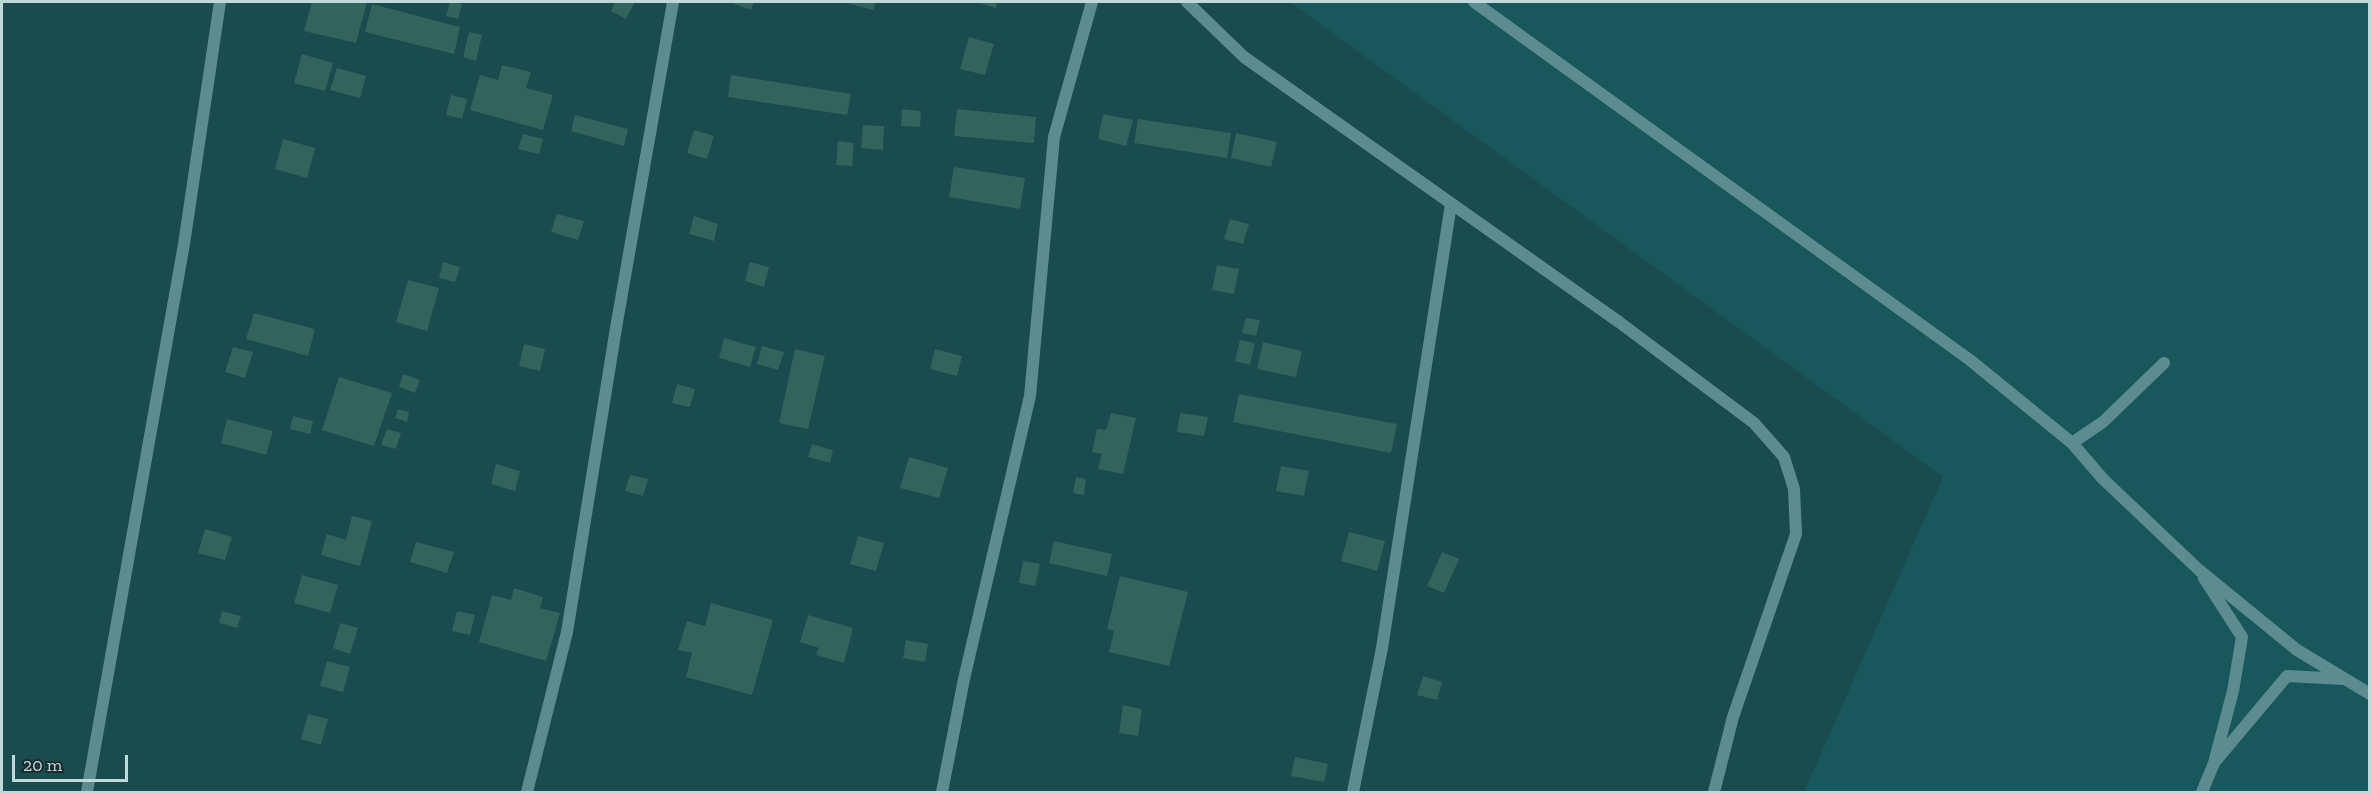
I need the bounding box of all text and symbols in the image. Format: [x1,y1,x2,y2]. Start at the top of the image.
scale bar [15,743,130,781]
text: 20 m [23,754,62,776]

